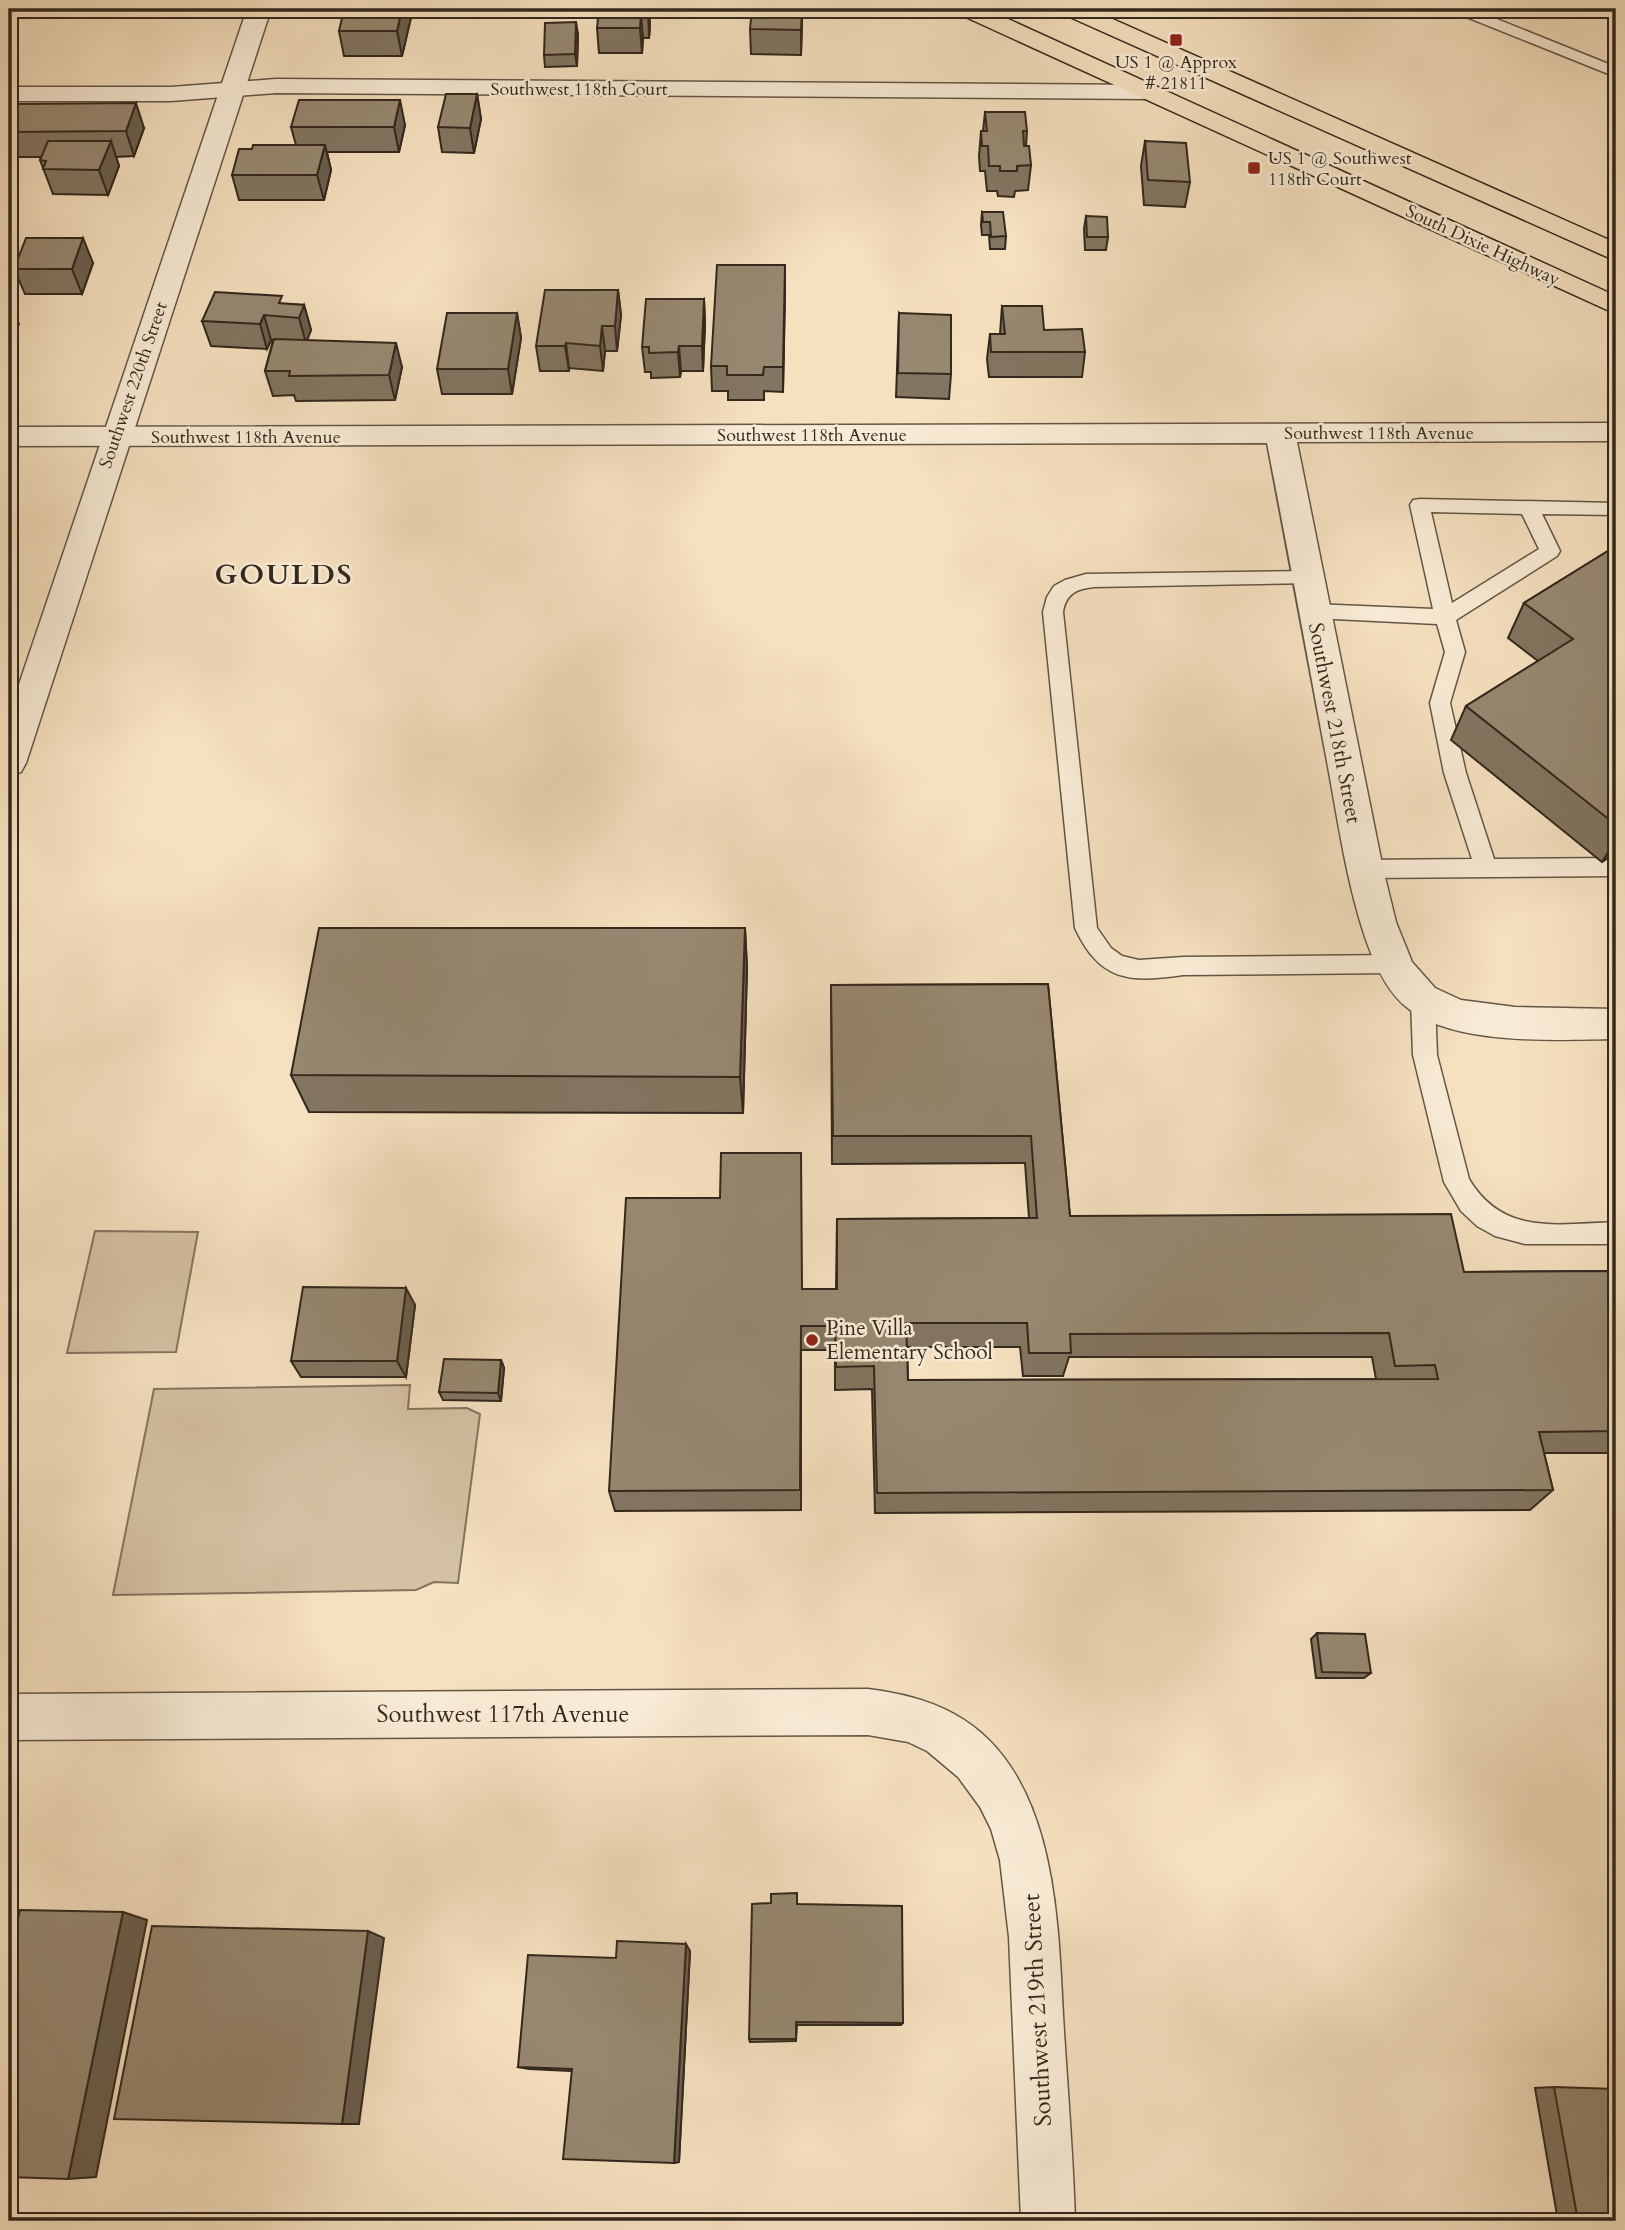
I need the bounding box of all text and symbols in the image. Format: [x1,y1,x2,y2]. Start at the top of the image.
marker: US 1 @ Approx # 21811 [1168,32,1184,48]
place label: US 1 @ Approx # 21811 [1115,50,1237,96]
street label: Southwest 118th Court [490,77,668,102]
place label: US 1 @ Southwest 118th Court [1268,146,1412,192]
marker: US 1 @ Southwest 118th Court [1246,160,1262,176]
street label: South Dixie Highway [1402,199,1564,292]
street label: Southwest 220th Street [93,298,174,472]
street label: Southwest 118th Avenue [1284,421,1474,446]
street label: Southwest 118th Avenue [717,423,907,448]
street label: Southwest 118th Avenue [151,425,341,450]
district label: GOULDS [214,556,354,594]
street label: Southwest 218th Street [1301,620,1368,826]
place label: Pine Villa Elementary School [826,1314,993,1367]
marker: Pine Villa Elementary School [804,1332,820,1348]
street label: Southwest 117th Avenue [376,1698,630,1731]
street label: Southwest 219th Street [1015,1892,1060,2127]

